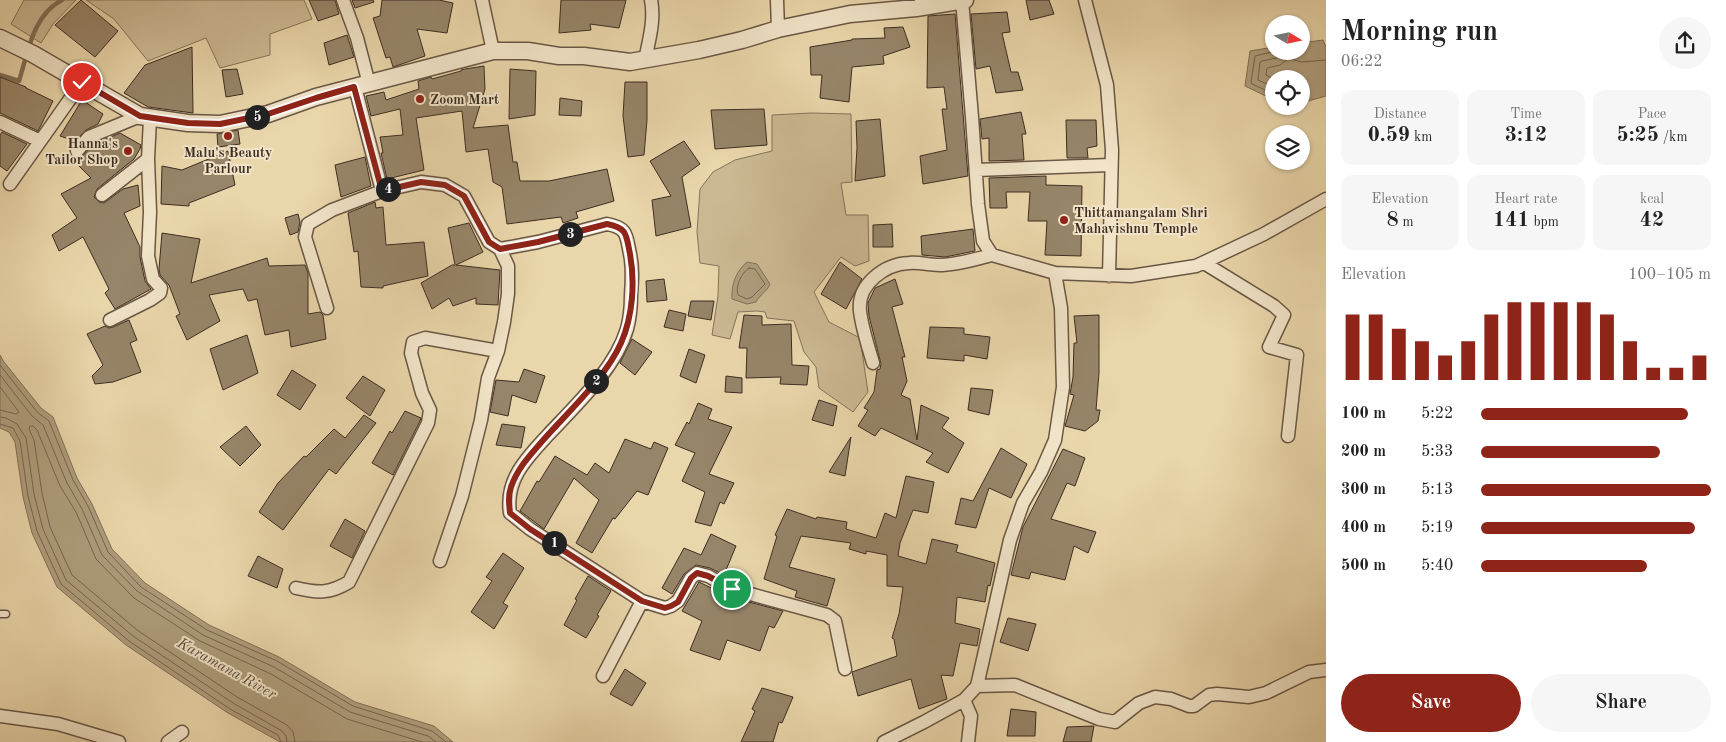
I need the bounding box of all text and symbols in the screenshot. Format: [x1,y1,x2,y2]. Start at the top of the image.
north arrow [1265,15,1310,60]
map controls [1265,15,1310,170]
button: share [1659,17,1711,69]
text: Morning run [1341,19,1498,47]
text: 06:22 [1341,54,1383,70]
pin [61,61,103,103]
icon: check [68,68,96,96]
button: locate [1265,70,1310,115]
marker: Zoom Mart [414,93,426,105]
place label: Zoom Mart [430,93,499,107]
pin: 5 [244,104,270,130]
text: Distance [1374,107,1426,121]
text: Time [1510,107,1542,121]
text: Pace [1638,107,1666,121]
text: 5 [253,110,262,124]
button: layers [1265,125,1310,170]
text: 0.59 [1368,125,1410,146]
text: 3:12 [1505,125,1547,146]
text: 5:25 [1616,125,1659,146]
marker: Malu's Beauty Parlour [222,130,234,142]
text: km [1410,130,1432,144]
text: /km [1659,130,1688,144]
place label: Hanna's Tailor Shop [45,137,118,167]
marker: Hanna's Tailor Shop [122,145,134,157]
place label: Malu's Beauty Parlour [184,146,272,176]
pin: 4 [376,176,400,202]
text: 4 [384,182,393,196]
text: Elevation [1372,192,1428,206]
text: Heart rate [1495,192,1557,206]
text: kcal [1640,192,1664,206]
place label: Thittamangalam Shri Mahavishnu Temple [1074,206,1208,236]
text: 8 [1386,210,1399,231]
text: 141 [1493,210,1530,231]
text: 42 [1640,210,1664,231]
marker: Thittamangalam Shri Mahavishnu Temple [1058,214,1070,226]
text: m [1399,215,1414,229]
text: bpm [1530,215,1559,229]
pin: 3 [558,222,582,246]
text: 3 [566,227,575,241]
text: Elevation [1341,267,1406,283]
text: 100–105 m [1628,267,1711,283]
pin: 2 [584,368,608,394]
text: 2 [592,374,601,388]
text: 100 m [1341,406,1386,422]
text: 5:22 [1421,406,1453,422]
text: 200 m [1341,444,1386,460]
text: 5:33 [1421,444,1453,460]
text: 300 m [1341,482,1386,498]
text: 5:13 [1421,482,1453,498]
text: 400 m [1341,520,1386,536]
text: 5:19 [1421,520,1453,536]
pin: 1 [542,530,566,556]
text: 1 [550,536,559,550]
text: 500 m [1341,558,1386,574]
text: 5:40 [1421,558,1453,574]
pin [711,568,753,610]
icon: arrive [718,575,746,603]
water label: Karamana River [174,636,279,703]
button: Save [1341,674,1521,732]
button: Share [1531,674,1711,732]

